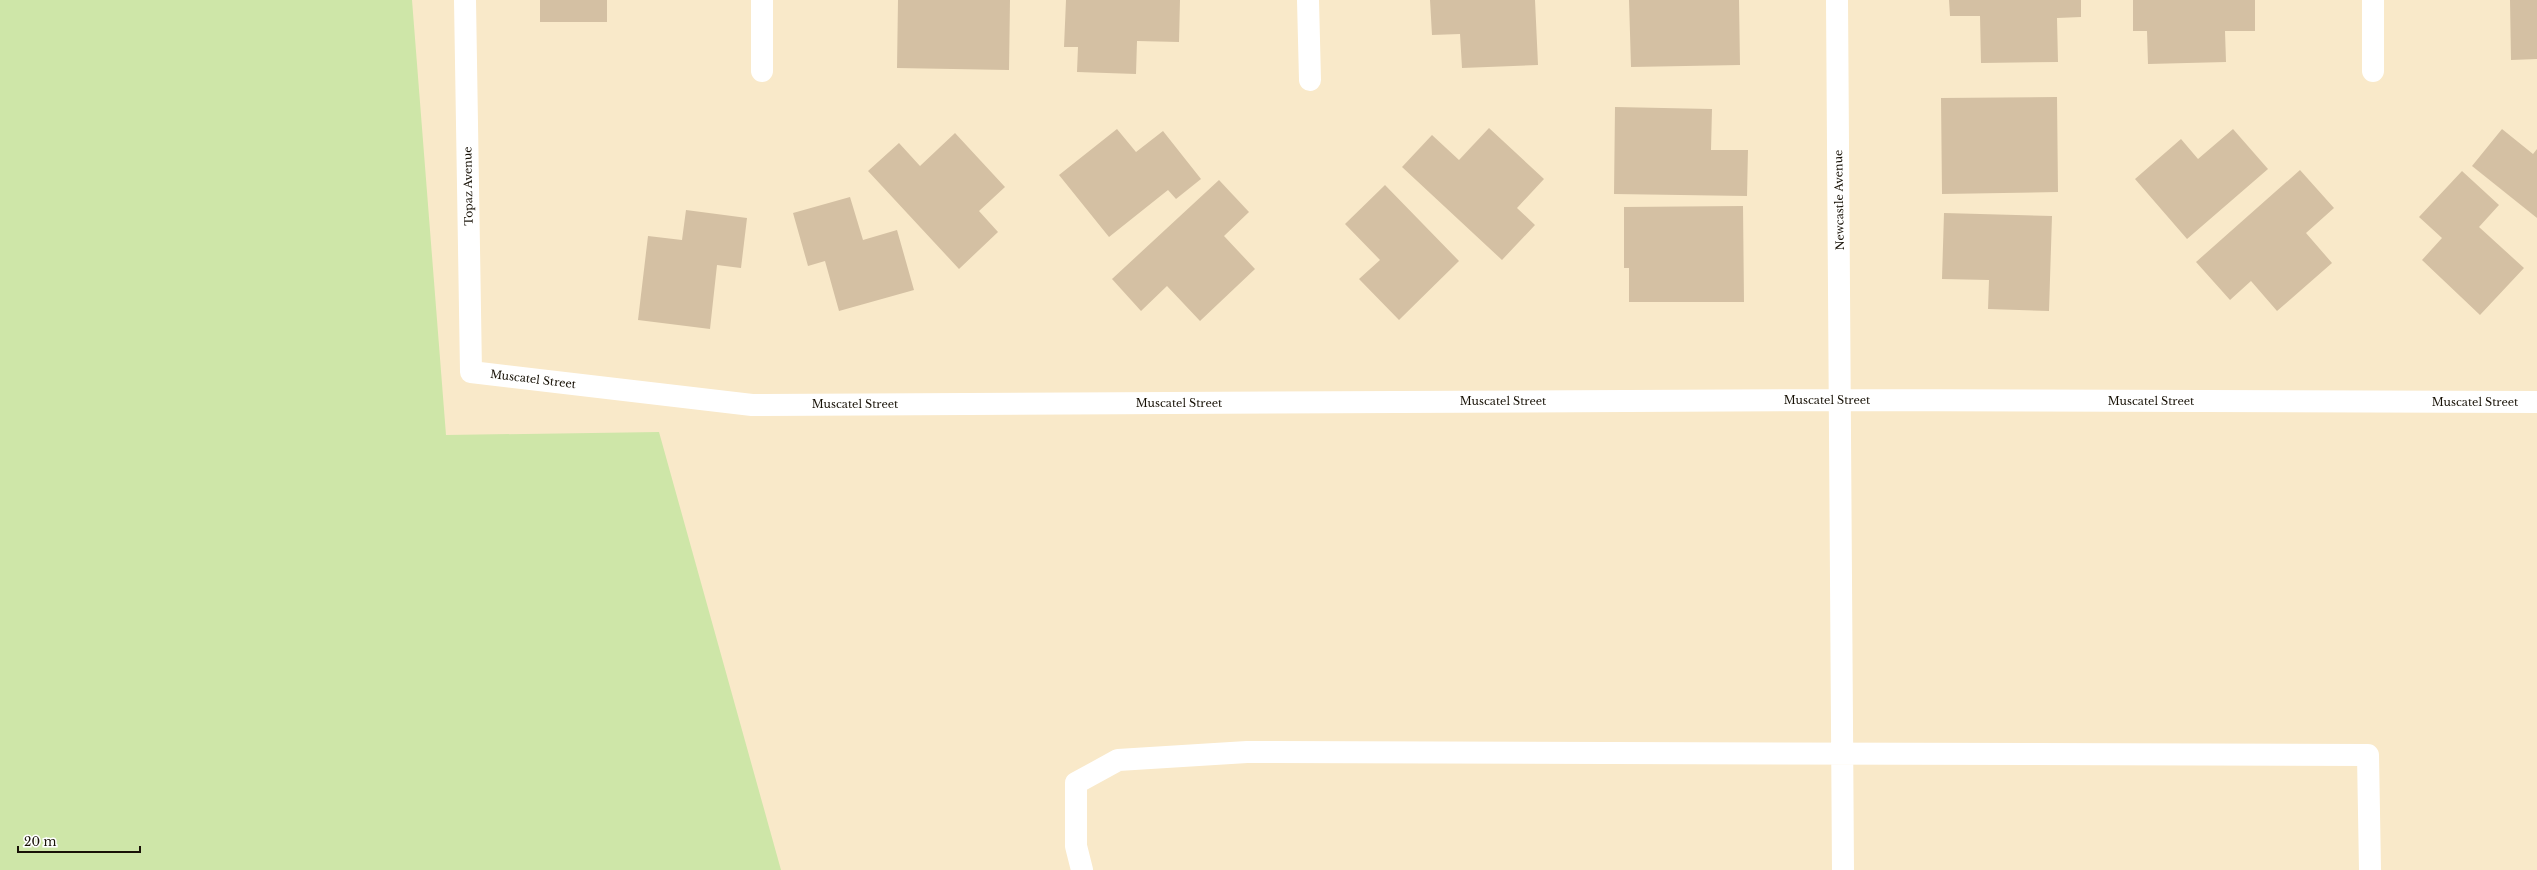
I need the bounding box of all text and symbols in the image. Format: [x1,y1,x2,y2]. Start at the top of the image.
street label: Topaz Avenue [460,146,476,226]
street label: Newcastle Avenue [1831,150,1847,250]
street label: Muscatel Street [489,367,578,391]
street label: Muscatel Street [1784,393,1871,407]
street label: Muscatel Street [1460,394,1547,408]
street label: Muscatel Street [2108,394,2195,408]
street label: Muscatel Street [2432,395,2519,409]
street label: Muscatel Street [1136,396,1223,410]
street label: Muscatel Street [812,397,899,411]
scale bar [18,828,140,854]
text: 20 m [24,834,56,849]

